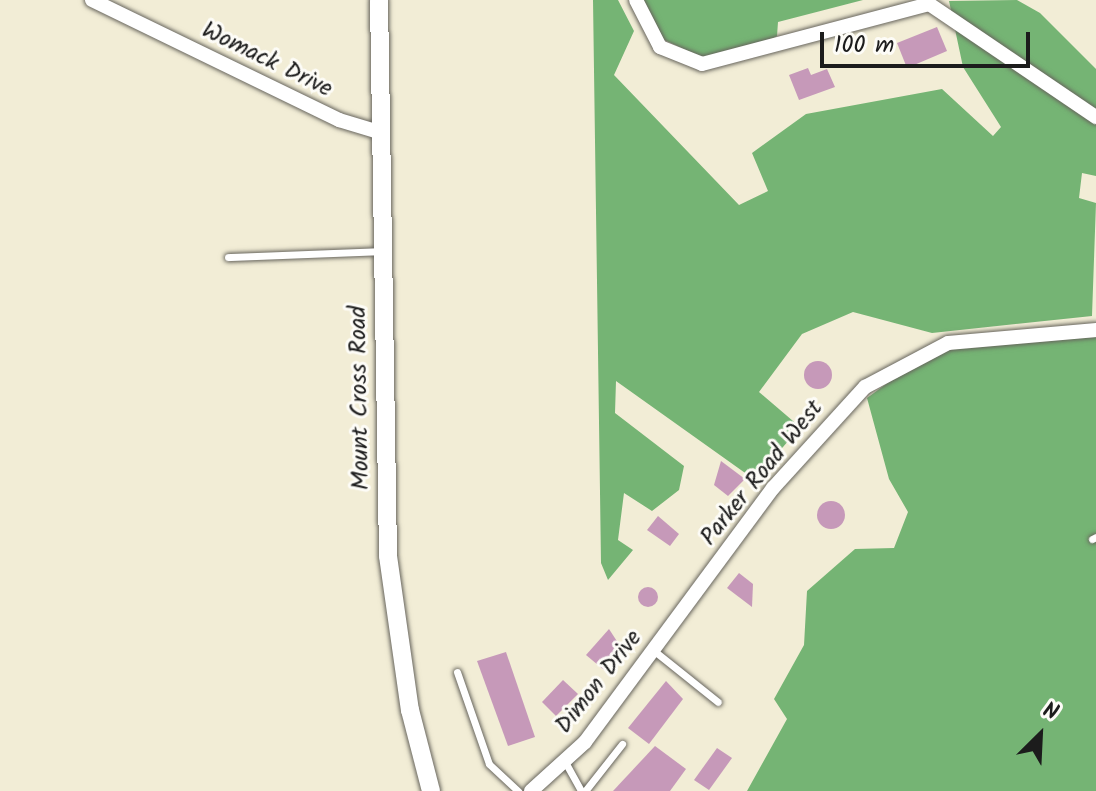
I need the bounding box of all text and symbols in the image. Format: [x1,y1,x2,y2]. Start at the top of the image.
street label: Womack Drive [197,16,337,104]
scale bar [824,16,1034,66]
text: 100 m [834,26,894,65]
street label: Mount Cross Road [344,306,376,490]
street label: Parker Road West [695,395,829,551]
street label: Dimon Drive [550,624,648,740]
text: N [1036,694,1063,731]
north arrow [1000,695,1080,775]

